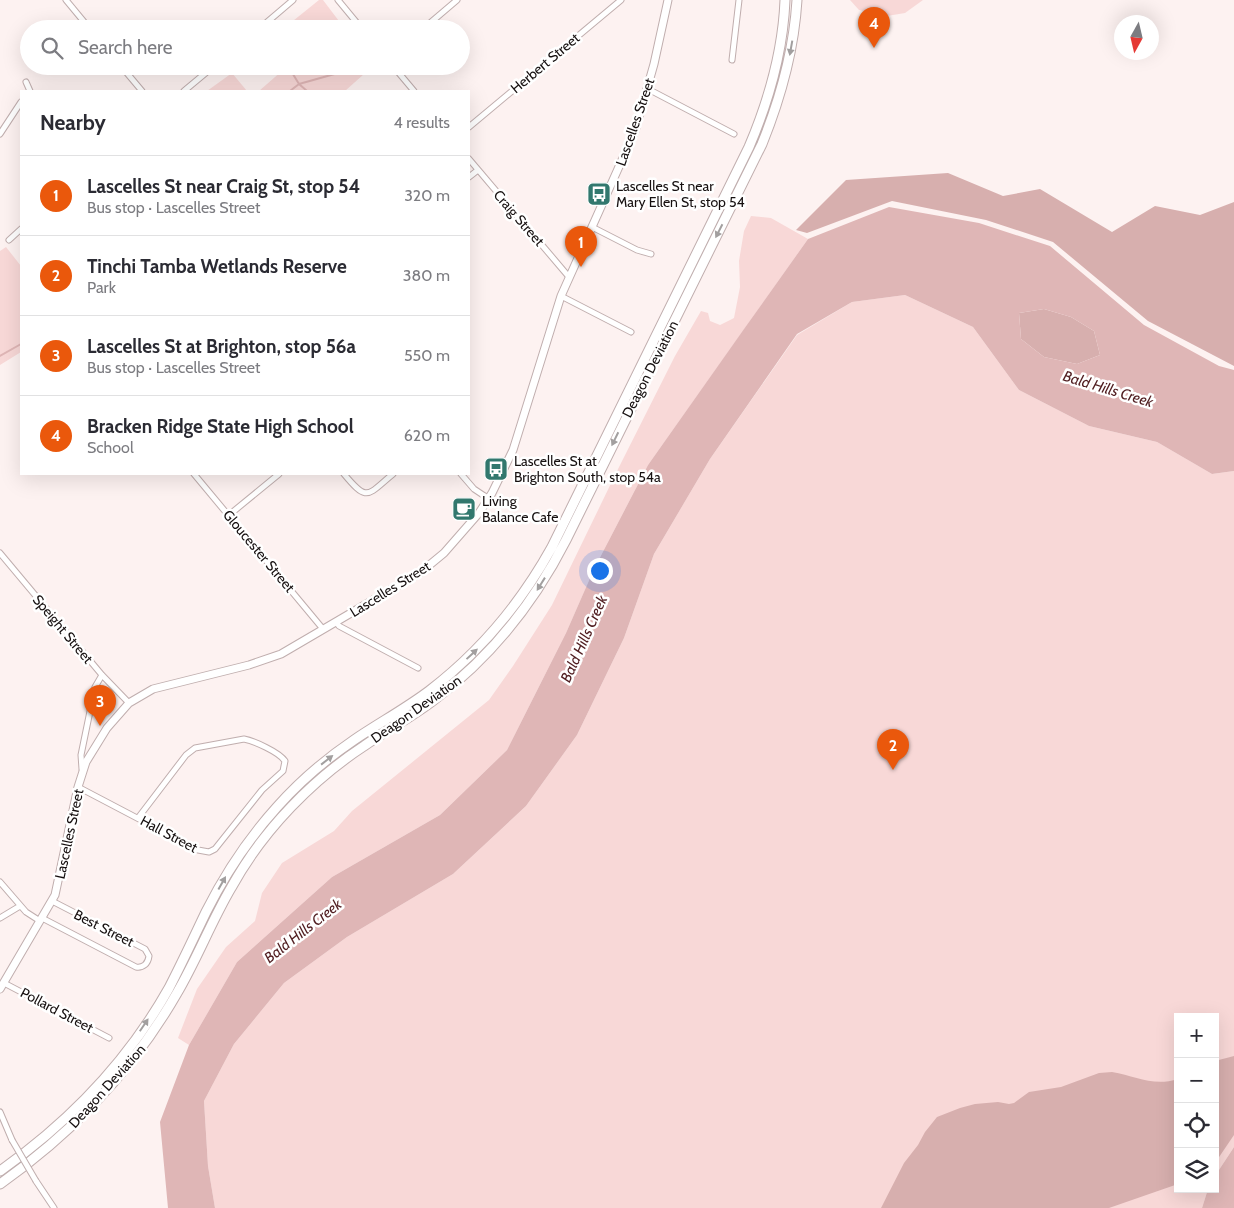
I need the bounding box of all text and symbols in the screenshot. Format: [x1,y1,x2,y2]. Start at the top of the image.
pin: 4 [858,7,890,48]
north arrow [1114,15,1159,60]
search box [20,20,470,75]
street label: Herbert Street [507,29,583,97]
icon: search [38,34,66,62]
text: Search here [78,36,172,59]
one-way arrow [787,41,795,57]
street label: Lascelles Street [612,76,659,168]
text: Nearby [40,110,106,135]
text: 4 results [393,113,450,132]
text: Lascelles St near Craig St, stop 54 [87,175,360,198]
place label: Lascelles St near Mary Ellen St, stop 54 [616,177,745,211]
bus stop icon: Lascelles St near Mary Ellen St, stop 54 [586,181,612,207]
text: 1 [53,186,59,205]
text: 320 m [404,186,450,205]
street label: Craig Street [490,186,548,250]
text: Bus stop · Lascelles Street [87,198,260,217]
one-way arrow [715,224,723,238]
pin: 1 [565,226,597,267]
text: Tinchi Tamba Wetlands Reserve [87,255,347,278]
text: 2 [52,266,60,285]
text: 380 m [403,266,450,285]
text: Park [87,278,116,297]
street label: Deagon Deviation [618,317,682,421]
text: Lascelles St at Brighton, stop 56a [87,335,356,358]
text: 3 [52,346,60,365]
text: 550 m [404,346,450,365]
text: Bus stop · Lascelles Street [87,358,260,377]
water label: Bald Hills Creek [1061,367,1156,411]
text: Bracken Ridge State High School [87,415,354,438]
text: 4 [51,426,61,445]
text: 620 m [404,426,450,445]
one-way arrow [611,432,619,446]
text: School [87,438,134,457]
place label: Lascelles St at Brighton South, stop 54a [514,452,661,486]
bus stop icon: Lascelles St at Brighton South, stop 54a [483,456,509,482]
place label: Living Balance Cafe [482,492,558,526]
cafe icon: Living Balance Cafe [451,496,477,522]
street label: Gloucester Street [219,506,299,596]
street label: Lascelles Street [346,557,434,621]
your location [587,558,613,584]
one-way arrow [537,577,546,590]
street label: Speight Street [29,591,97,667]
water label: Bald Hills Creek [557,592,611,685]
one-way arrow [466,648,478,660]
street label: Deagon Deviation [367,671,465,747]
pin: 3 [84,685,116,726]
pin: 2 [877,729,909,770]
one-way arrow [321,755,334,766]
street label: Lascelles Street [51,787,87,881]
street label: Hall Street [137,811,201,857]
one-way arrow [218,876,227,889]
water label: Bald Hills Creek [261,895,346,967]
street label: Best Street [71,905,137,951]
street label: Pollard Street [17,983,97,1037]
map controls [1174,1013,1219,1193]
button: + [1174,1013,1219,1058]
one-way arrow [139,1018,149,1032]
street label: Deagon Deviation [65,1040,149,1132]
button: − [1174,1058,1219,1103]
button: locate [1174,1103,1219,1148]
button: layers [1174,1148,1219,1193]

